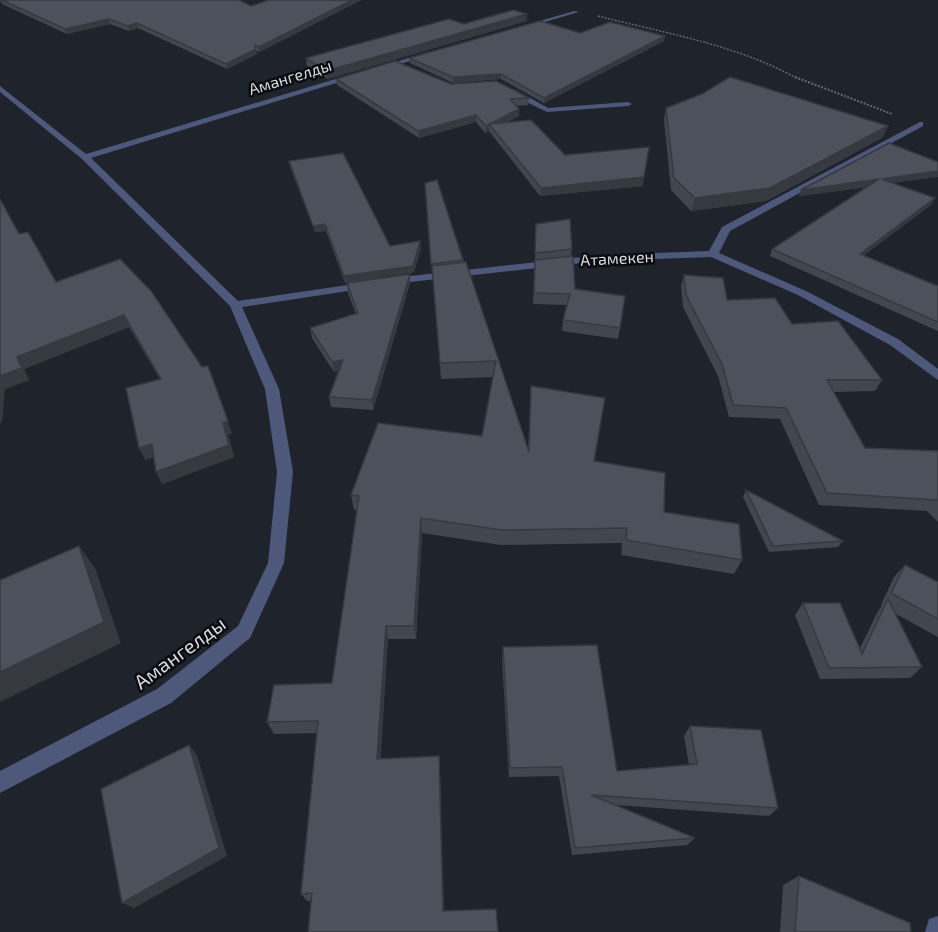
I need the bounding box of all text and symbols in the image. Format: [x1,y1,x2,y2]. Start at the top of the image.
street label: Амангелды [246,55,334,98]
street label: Атамекен [580,246,654,269]
street label: Амангелды [129,611,230,693]

